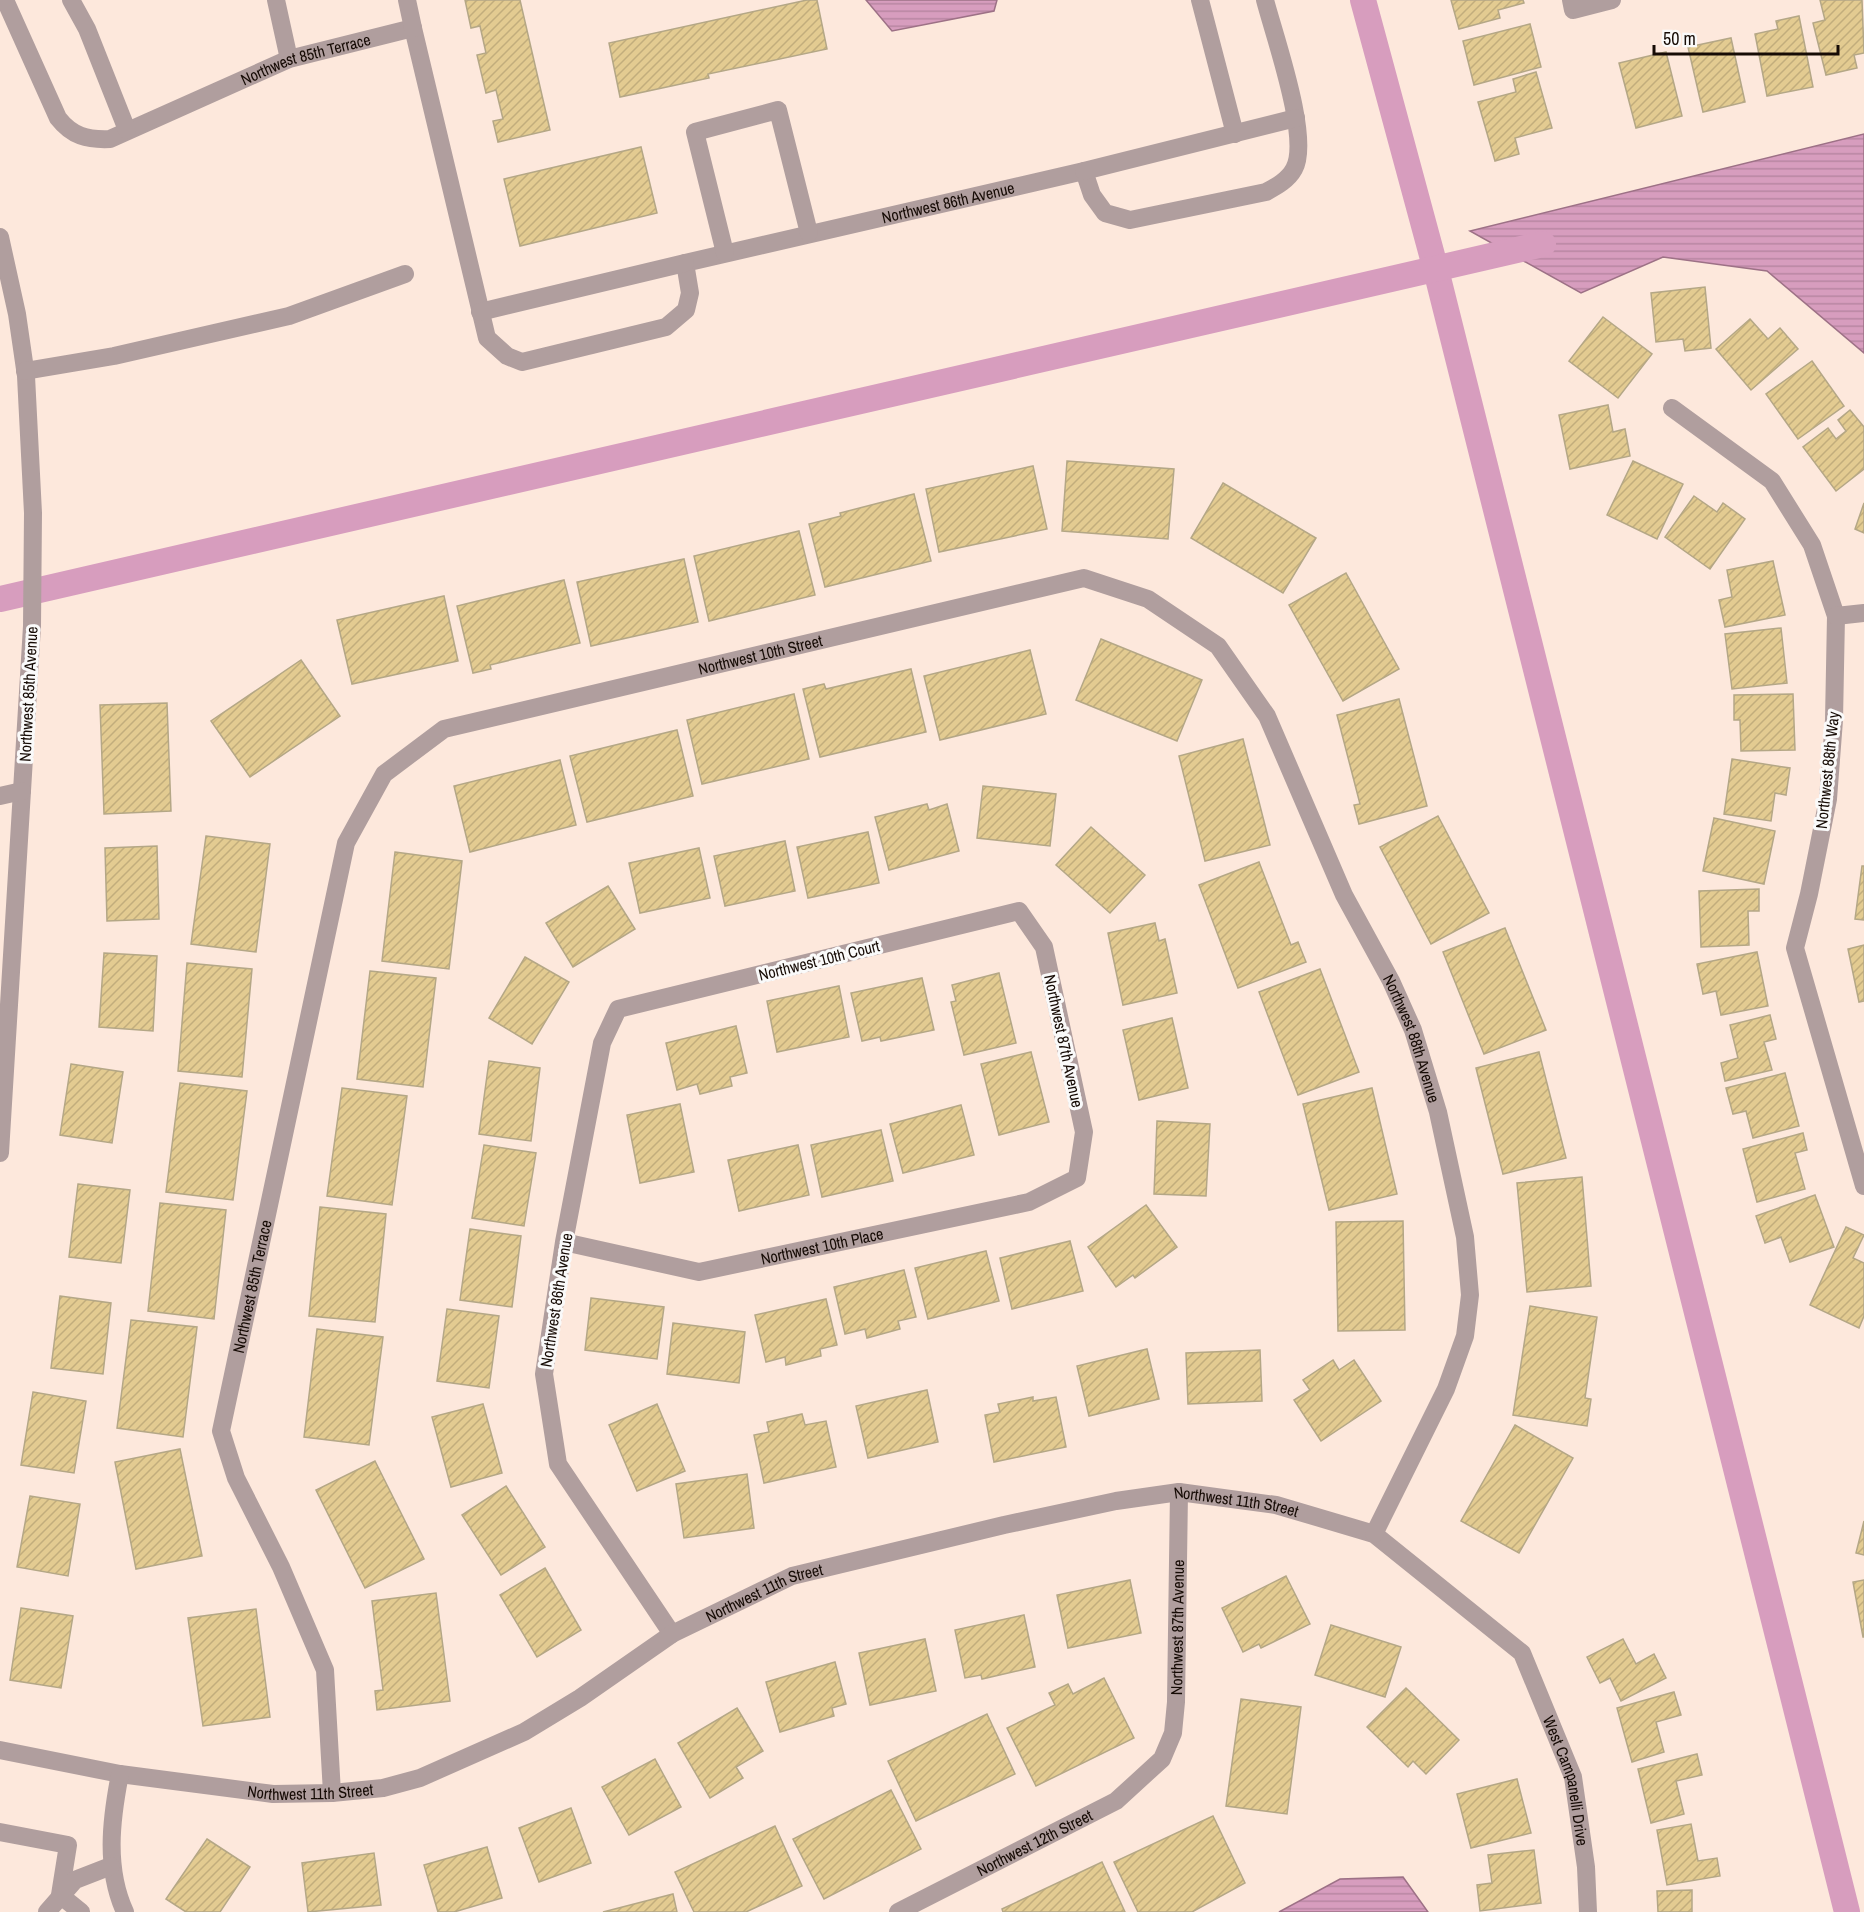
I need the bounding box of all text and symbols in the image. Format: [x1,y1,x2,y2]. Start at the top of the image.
scale bar [1654,18,1838,56]
text: 50 m [1663,26,1696,51]
street label: Northwest 85th Terrace [237,28,373,90]
street label: Northwest 86th Avenue [879,176,1016,228]
street label: Northwest 85th Avenue [13,626,43,762]
street label: Northwest 10th Street [696,629,825,680]
street label: Northwest 88th Way [1810,710,1844,830]
street label: Northwest 10th Court [756,934,882,986]
street label: Northwest 88th Avenue [1378,970,1445,1105]
street label: Northwest 87th Avenue [1039,972,1089,1110]
street label: Northwest 85th Terrace [227,1218,277,1355]
street label: Northwest 10th Place [759,1222,885,1270]
street label: Northwest 86th Avenue [535,1231,577,1369]
street label: Northwest 11th Street [1172,1480,1302,1522]
street label: Northwest 11th Street [702,1558,825,1627]
street label: Northwest 87th Avenue [1165,1559,1189,1695]
street label: West Campanelli Drive [1538,1712,1594,1847]
street label: Northwest 11th Street [246,1778,375,1805]
street label: Northwest 12th Street [973,1804,1096,1881]

